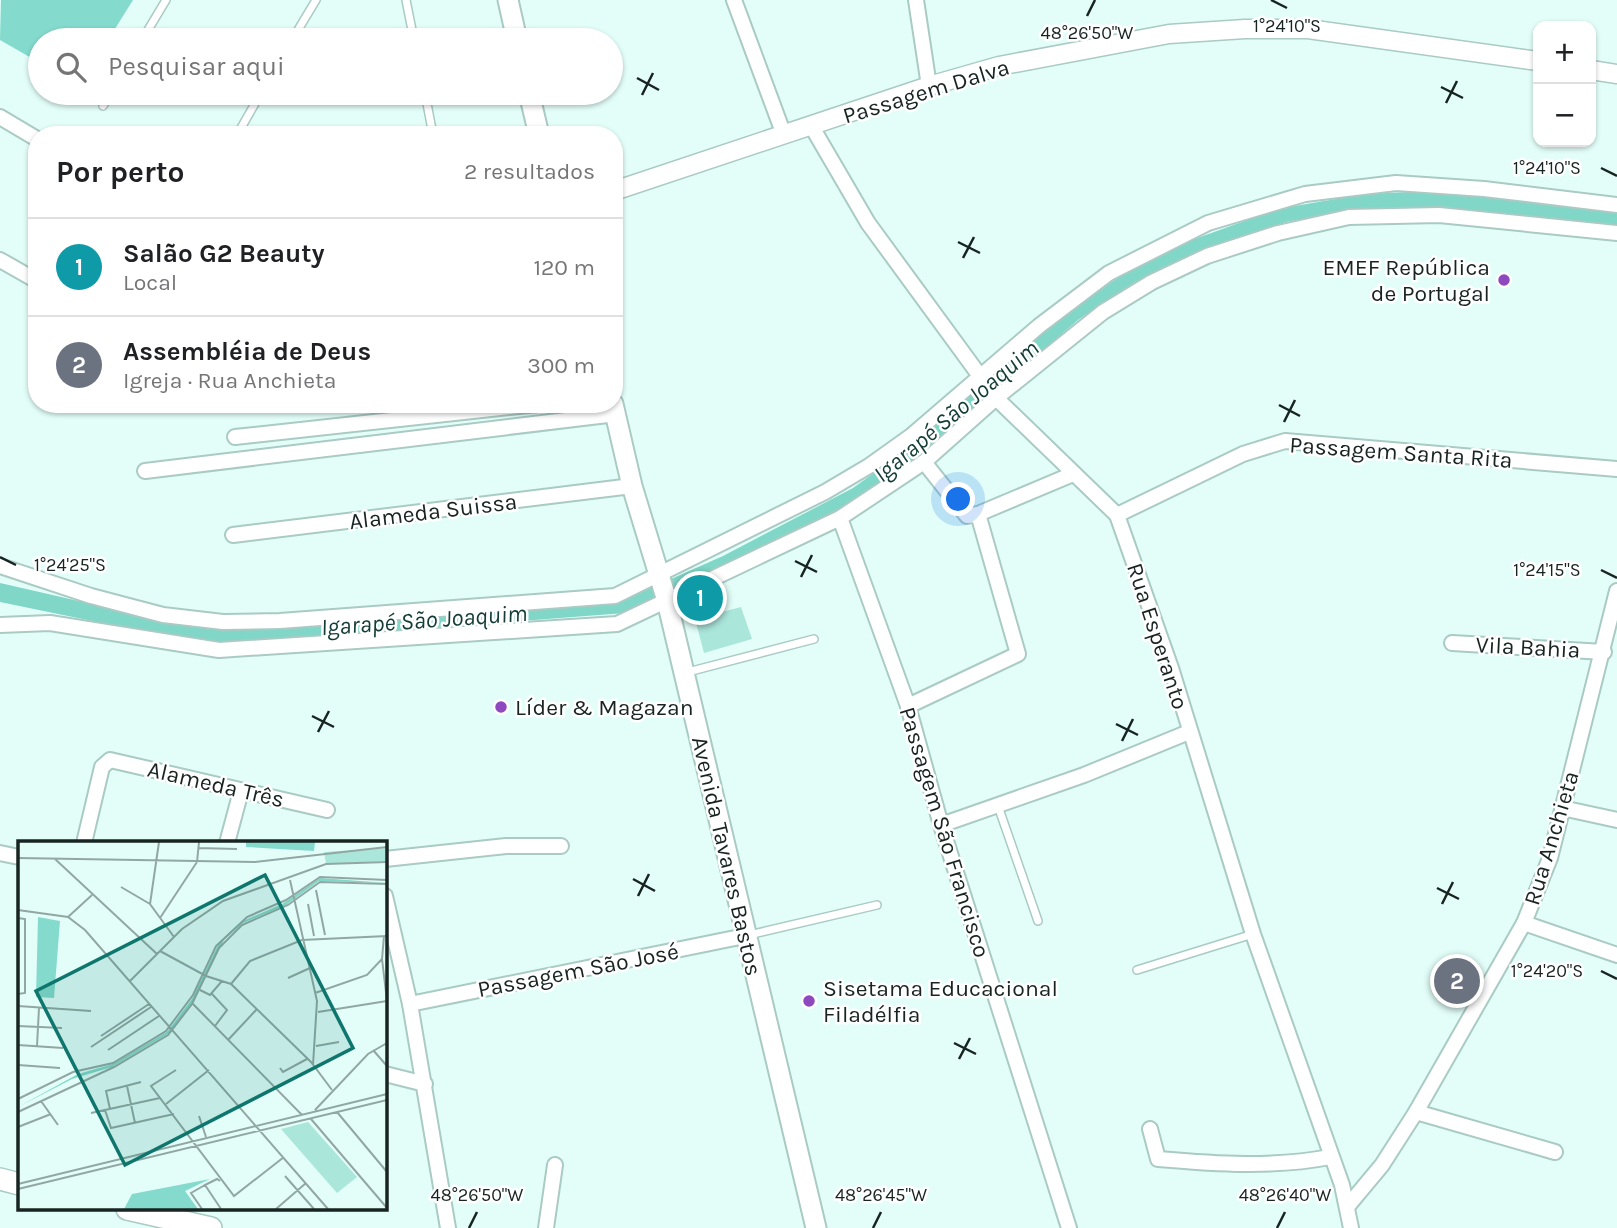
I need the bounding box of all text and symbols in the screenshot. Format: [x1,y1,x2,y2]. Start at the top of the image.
text: 1°24'10"S [1253,15,1321,37]
map controls [1533,21,1596,147]
button: + [1533,21,1596,84]
text: 48°26'50"W [1041,22,1133,44]
search box [28,28,623,105]
icon: search [52,48,90,86]
text: Pesquisar aqui [108,51,285,82]
street label: Passagem Dalva [840,53,1013,130]
button: − [1533,84,1596,147]
text: Por perto [56,154,185,190]
text: 1°24'10"S [1513,157,1581,179]
text: 2 resultados [464,158,595,185]
text: Salão G2 Beauty [123,238,325,269]
text: 1 [75,254,83,281]
text: 120 m [533,254,595,281]
place label: EMEF República de Portugal [1322,254,1490,307]
text: Local [123,269,177,296]
marker: EMEF República de Portugal [1496,272,1512,288]
water label: Igarapé São Joaquim [868,334,1044,488]
text: Assembléia de Deus [123,336,371,367]
text: 2 [72,352,86,379]
text: 300 m [527,352,595,379]
text: Igreja · Rua Anchieta [123,367,336,394]
street label: Passagem Santa Rita [1289,431,1513,474]
your location [941,482,975,516]
street label: Alameda Suissa [348,488,519,535]
text: 1°24'25"S [34,554,106,576]
street label: Rua Esperanto [1121,559,1194,713]
text: 1°24'15"S [1513,559,1581,581]
pin: 1 [677,572,723,624]
water label: Igarapé São Joaquim [320,599,528,641]
street label: Vila Bahia [1475,631,1581,664]
place label: Líder & Magazan [515,694,694,721]
marker: Líder & Magazan [493,699,509,715]
street label: Passagem São Francisco [893,704,996,961]
street label: Avenida Tavares Bastos [686,734,767,979]
street label: Alameda Três [145,756,287,813]
street label: Rua Anchieta [1518,768,1585,909]
inset map [18,841,387,1210]
street label: Passagem São José [475,938,681,1003]
pin: 2 [1434,955,1480,1007]
text: 1°24'20"S [1511,960,1583,982]
place label: Sisetama Educacional Filadélfia [823,975,1058,1028]
marker: Sisetama Educacional Filadélfia [801,993,817,1009]
text: 48°26'50"W [431,1184,523,1206]
text: 48°26'45"W [835,1184,927,1206]
text: 48°26'40"W [1239,1184,1331,1206]

